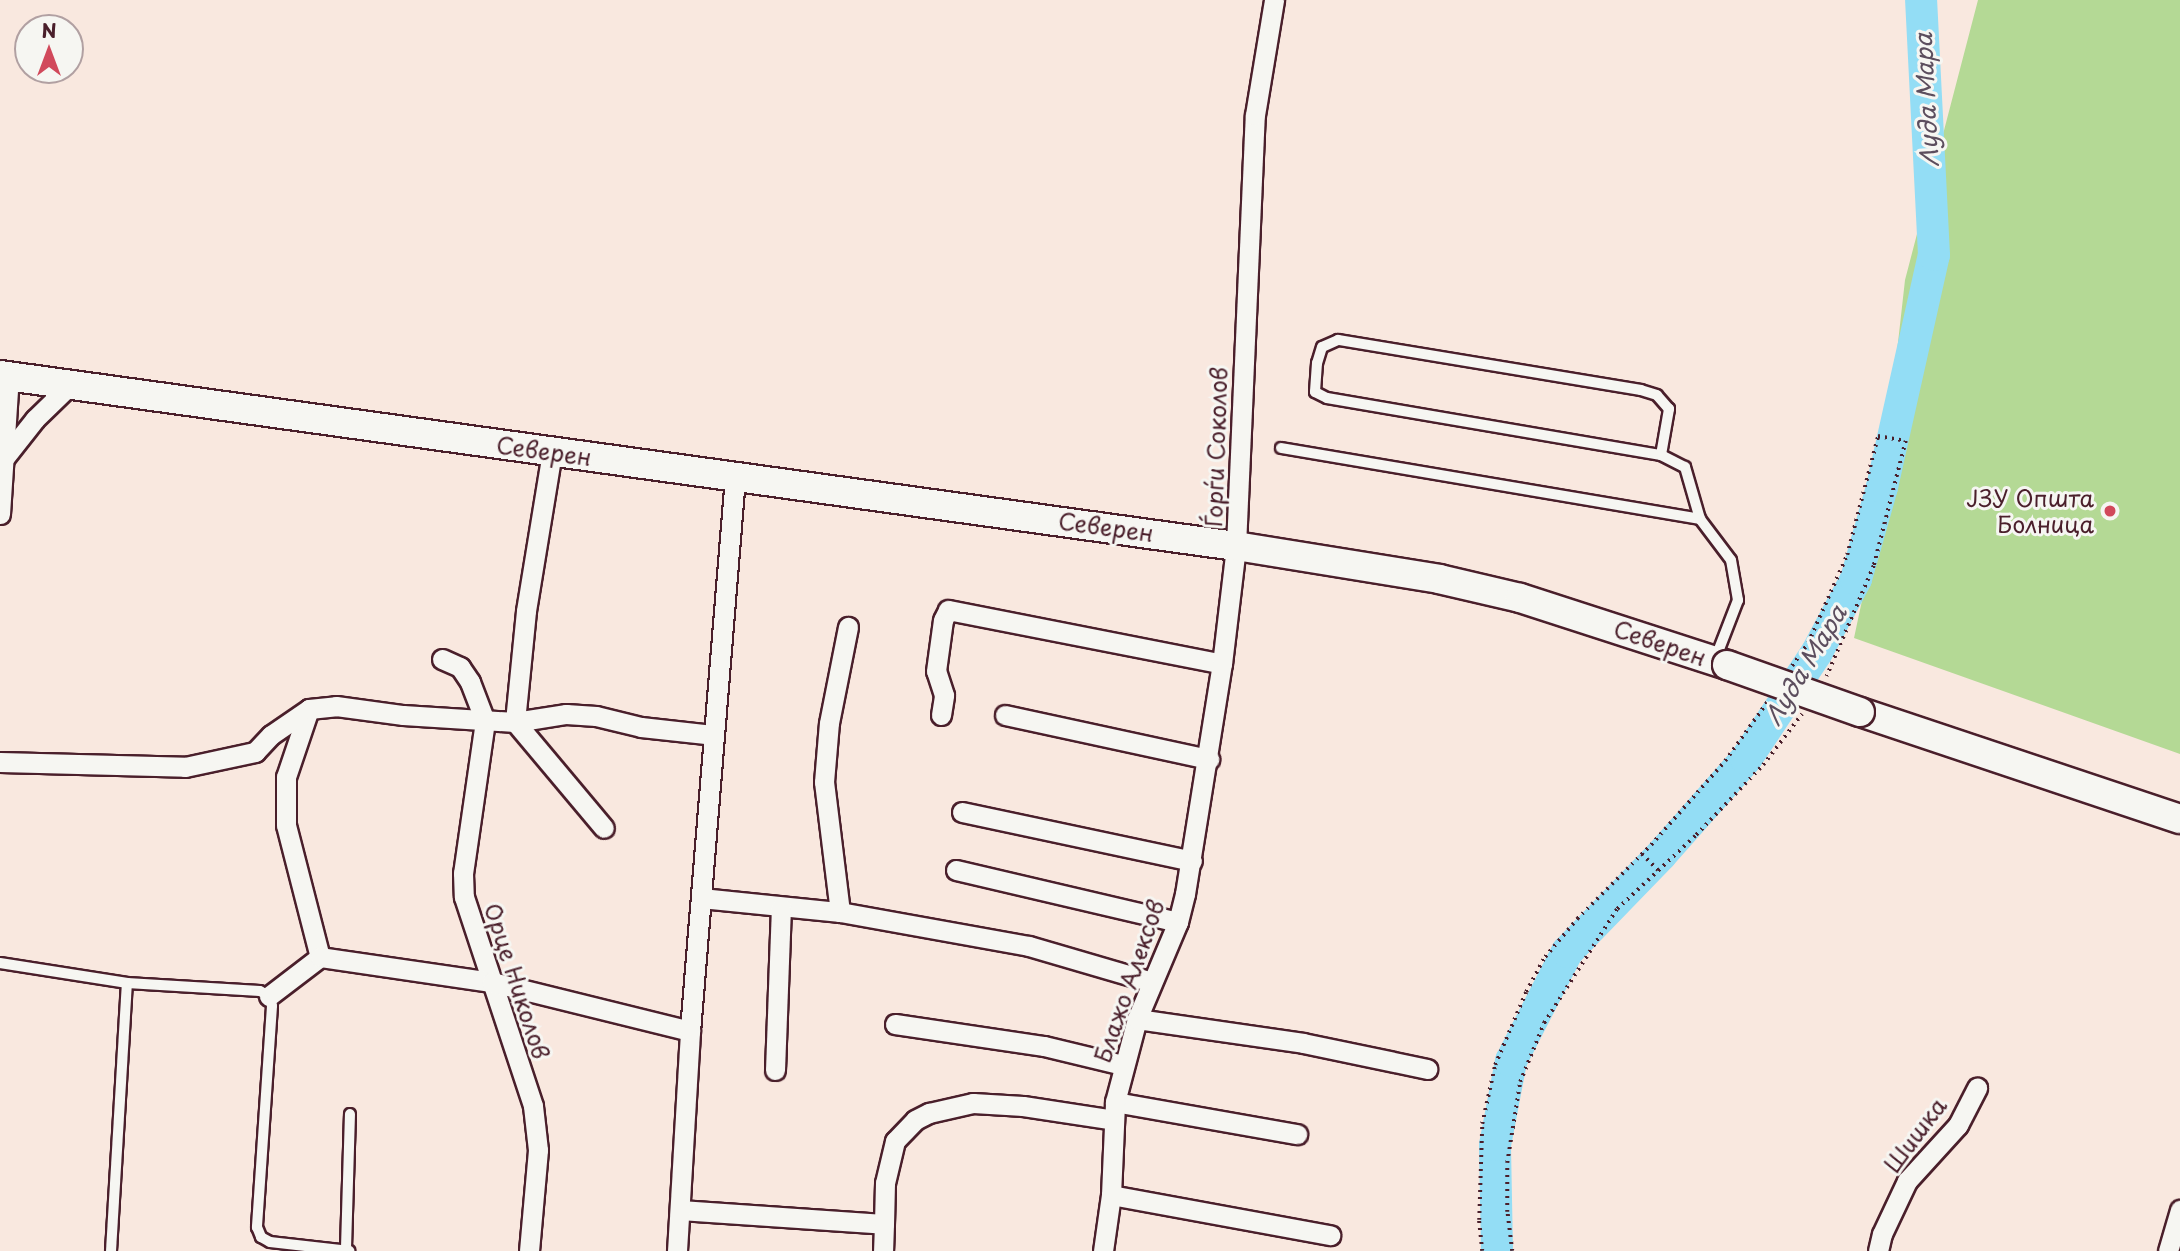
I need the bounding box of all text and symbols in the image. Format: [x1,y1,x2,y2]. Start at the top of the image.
north arrow [14,14,84,84]
text: N [41,16,57,44]
water label: Луда Мара [1908,32,1944,168]
street label: Ѓорѓи Соколов [1199,366,1233,528]
street label: Северен [495,431,593,471]
place label: ЈЗУ Општа Болница [1965,484,2094,538]
marker: ЈЗУ Општа Болница [2100,501,2120,521]
street label: Северен [1057,507,1155,547]
water label: Луда Мара [1758,600,1852,730]
street label: Северен [1610,614,1710,672]
street label: Блажо Алексов [1088,895,1170,1067]
street label: Орце Николов [479,900,555,1062]
street label: Шишка [1878,1092,1952,1178]

